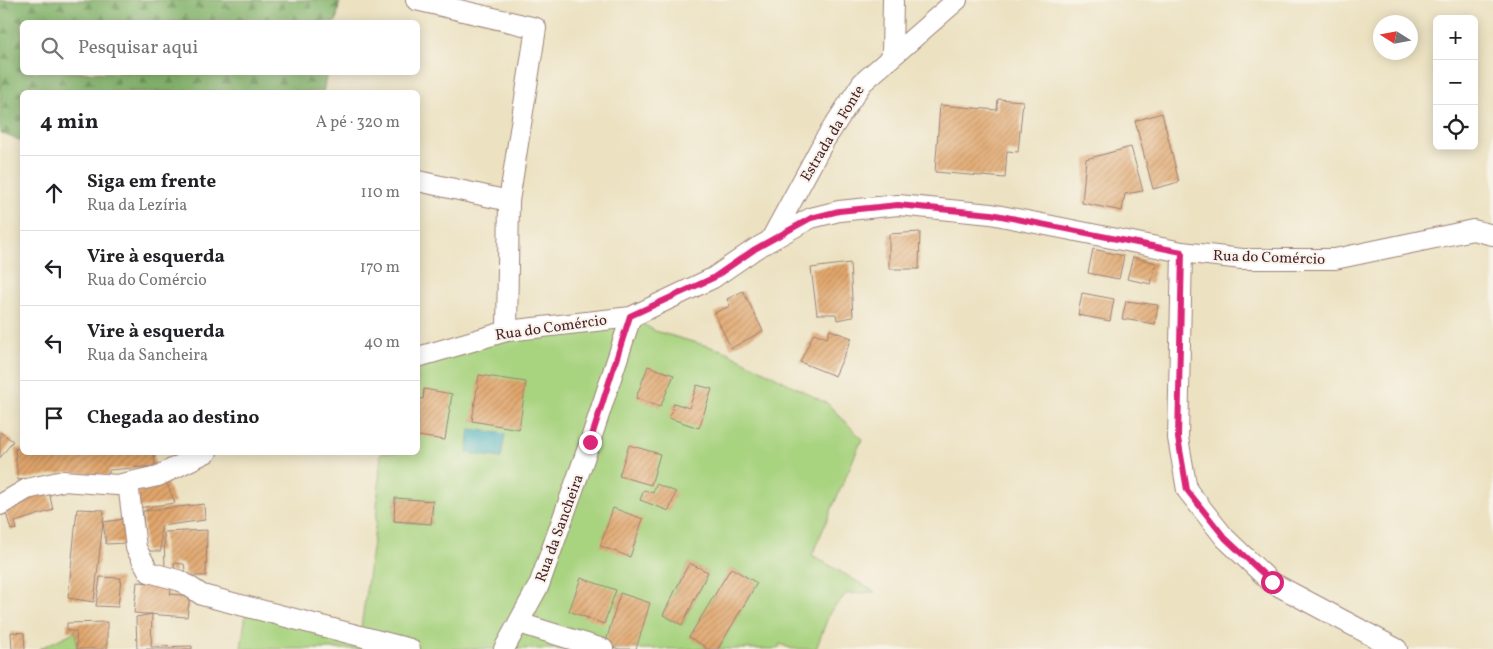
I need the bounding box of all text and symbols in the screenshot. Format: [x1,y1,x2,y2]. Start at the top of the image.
north arrow [1373,15,1418,60]
map controls [1433,15,1478,150]
button: + [1433,15,1478,60]
search box [20,20,420,75]
icon: search [38,34,66,62]
text: Pesquisar aqui [78,35,198,61]
button: − [1433,60,1478,105]
street label: Estrada da Fonte [796,82,870,186]
button: locate [1433,105,1478,150]
text: 4 min [40,108,99,137]
text: A pé · 320 m [316,112,400,134]
text: Siga em frente [87,169,216,195]
icon: ahead [40,179,68,207]
text: 110 m [361,182,400,204]
text: Rua da Lezíria [87,195,187,217]
text: Vire à esquerda [87,244,225,270]
street label: Rua do Comércio [1212,246,1325,271]
icon: left [40,254,68,282]
text: 170 m [360,257,400,279]
text: Rua do Comércio [87,270,207,292]
street label: Rua do Comércio [494,310,608,347]
text: Vire à esquerda [87,319,225,345]
icon: left [40,329,68,357]
text: 40 m [364,332,400,354]
text: Rua da Sancheira [87,345,208,367]
icon: arrive [40,404,68,432]
text: Chegada ao destino [87,405,259,431]
route end [579,431,602,454]
street label: Rua da Sancheira [531,472,590,585]
route start [1261,571,1284,594]

